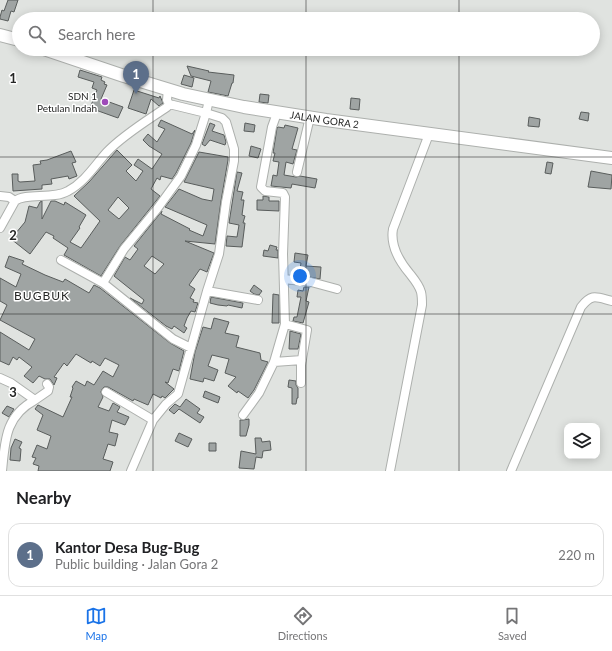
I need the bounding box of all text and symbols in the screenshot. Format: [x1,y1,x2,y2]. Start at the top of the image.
search box [12,12,600,56]
icon: search [26,23,48,45]
text: Search here [58,25,135,43]
pin: 1 [123,61,149,94]
text: 1 [9,70,17,86]
place label: SDN 1 Petulan Indah [37,90,97,114]
marker: SDN 1 Petulan Indah [100,97,110,107]
street label: JALAN GORA 2 [289,108,360,130]
text: 2 [9,227,17,243]
your location [290,266,310,286]
district label: BUGBUK [14,288,70,303]
text: 3 [9,384,17,400]
map controls [564,423,600,459]
button: layers [564,423,600,459]
text: Nearby [16,487,71,508]
text: Kantor Desa Bug-Bug [55,538,199,556]
text: 1 [26,547,34,563]
text: 220 m [558,547,595,563]
text: Public building · Jalan Gora 2 [55,556,218,572]
tab: Map [85,605,107,642]
tab: Directions [278,605,327,642]
tab: Saved [498,605,527,642]

